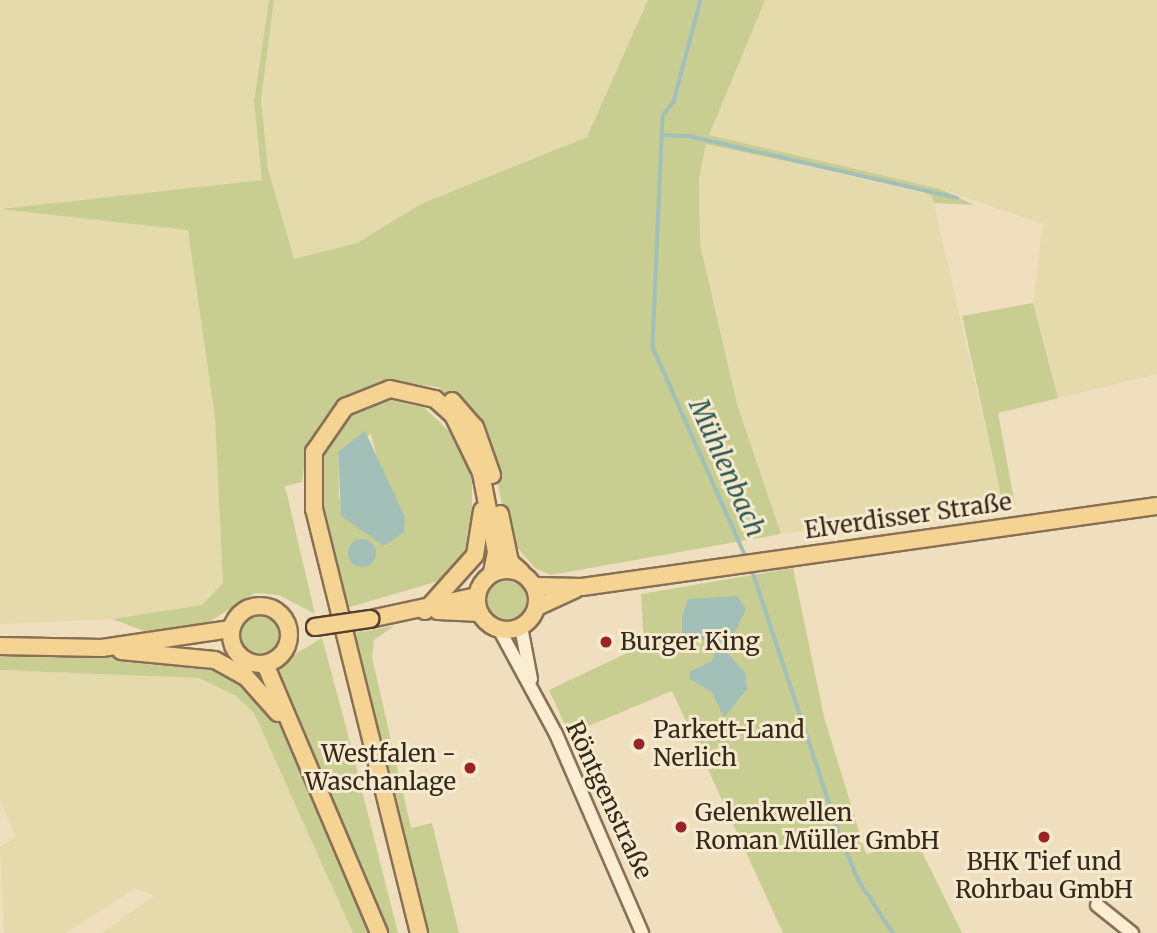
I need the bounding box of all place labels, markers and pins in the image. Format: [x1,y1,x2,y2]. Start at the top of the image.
place label: Burger King [620,628,760,656]
marker: Burger King [598,634,614,650]
place label: Parkett-Land Nerlich [653,716,805,772]
marker: Parkett-Land Nerlich [631,736,647,752]
place label: Westfalen - Waschanlage [305,740,456,796]
marker: Westfalen - Waschanlage [462,760,478,776]
place label: Gelenkwellen Roman Müller GmbH [695,799,940,855]
marker: Gelenkwellen Roman Müller GmbH [673,819,689,835]
marker: BHK Tief und Rohrbau GmbH [1036,829,1052,845]
place label: BHK Tief und Rohrbau GmbH [955,848,1133,904]

